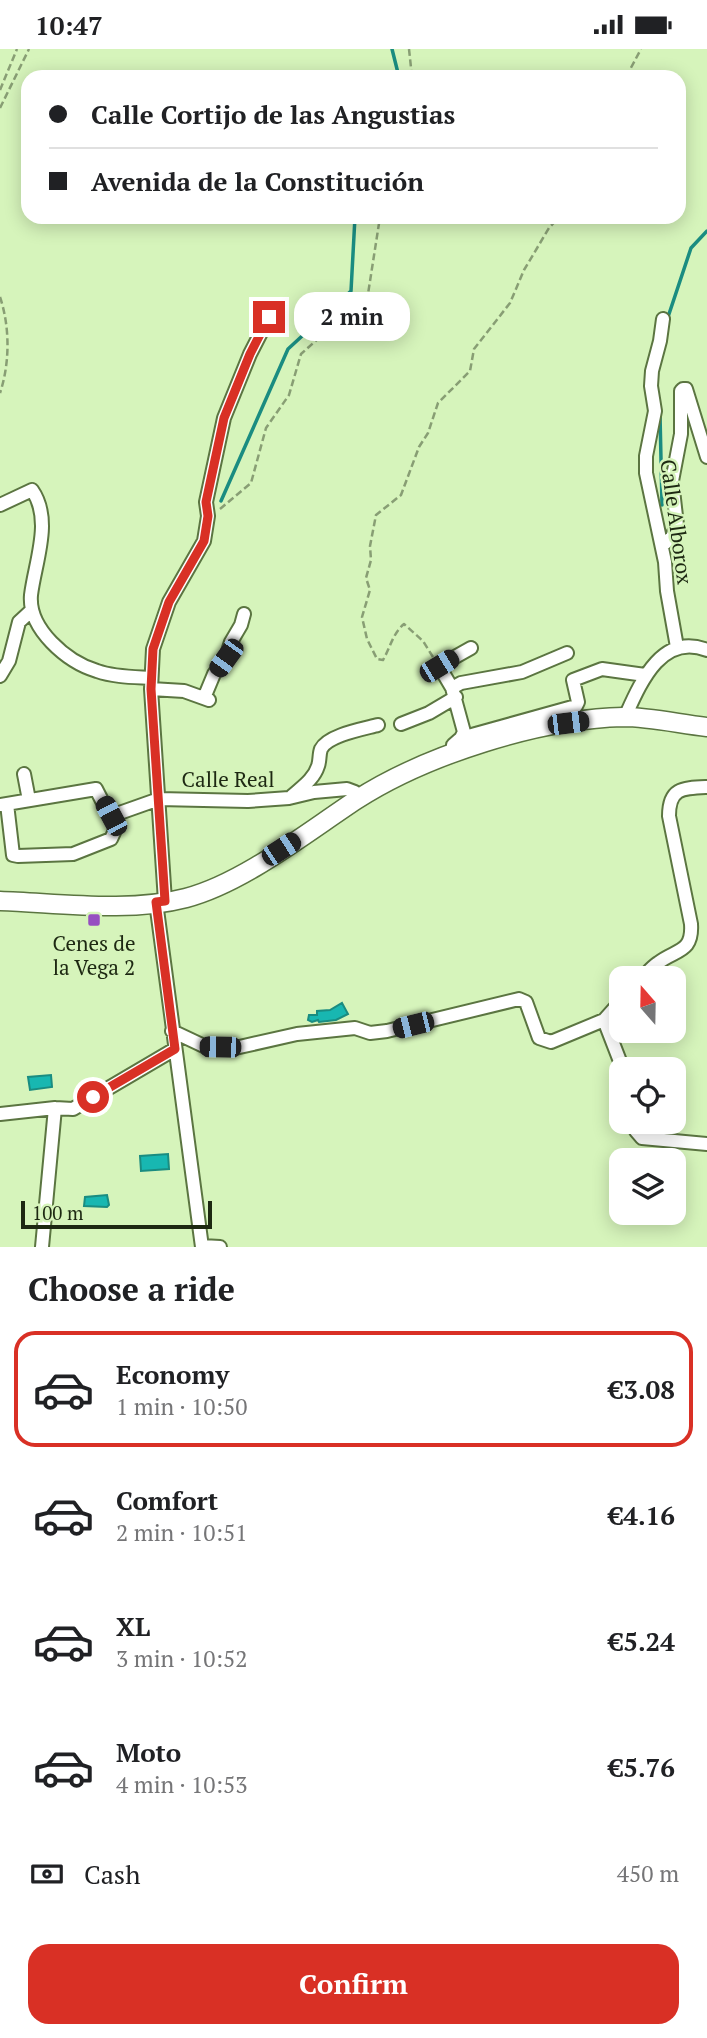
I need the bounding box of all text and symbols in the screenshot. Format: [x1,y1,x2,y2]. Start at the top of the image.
text: 10:47 [35,8,103,42]
text: Calle Cortijo de las Angustias [91,97,455,131]
text: Avenida de la Constitución [91,164,424,198]
callout: 2 min [294,293,409,341]
route end [253,301,285,333]
text: 2 min [321,301,383,332]
street label: Calle Alborox [654,457,700,586]
car [206,635,247,681]
car [416,646,463,686]
car [546,710,591,736]
street label: Calle Real [182,765,274,793]
car [92,793,131,839]
car [258,829,305,869]
marker: Cenes de la Vega 2 [86,912,102,928]
place label: Cenes de la Vega 2 [52,929,136,981]
north arrow [609,966,686,1043]
map controls [609,966,686,1225]
car [391,1010,436,1040]
car [199,1036,242,1058]
button: locate [609,1057,686,1134]
route start [77,1081,109,1113]
button: layers [609,1148,686,1225]
scale bar [21,1198,212,1230]
text: 100 m [32,1200,83,1225]
text: Choose a ride [28,1268,235,1310]
text: Economy [116,1357,229,1391]
icon: car [32,1358,95,1421]
text: €3.08 [609,1372,675,1406]
text: 1 min · 10:50 [116,1391,248,1422]
text: Comfort [116,1483,218,1517]
icon: car [32,1484,95,1547]
text: €4.16 [609,1498,675,1532]
text: 2 min · 10:51 [116,1517,248,1548]
text: XL [116,1609,150,1643]
icon: car [32,1610,95,1673]
text: €5.24 [609,1624,675,1658]
text: 3 min · 10:52 [116,1643,248,1674]
text: Moto [116,1735,181,1769]
icon: car [32,1736,95,1799]
text: €5.76 [609,1750,675,1784]
text: 4 min · 10:53 [116,1769,248,1800]
icon: cash [28,1855,66,1893]
text: Cash [84,1857,140,1891]
text: 450 m [617,1858,679,1889]
button: Confirm [28,1944,679,2024]

